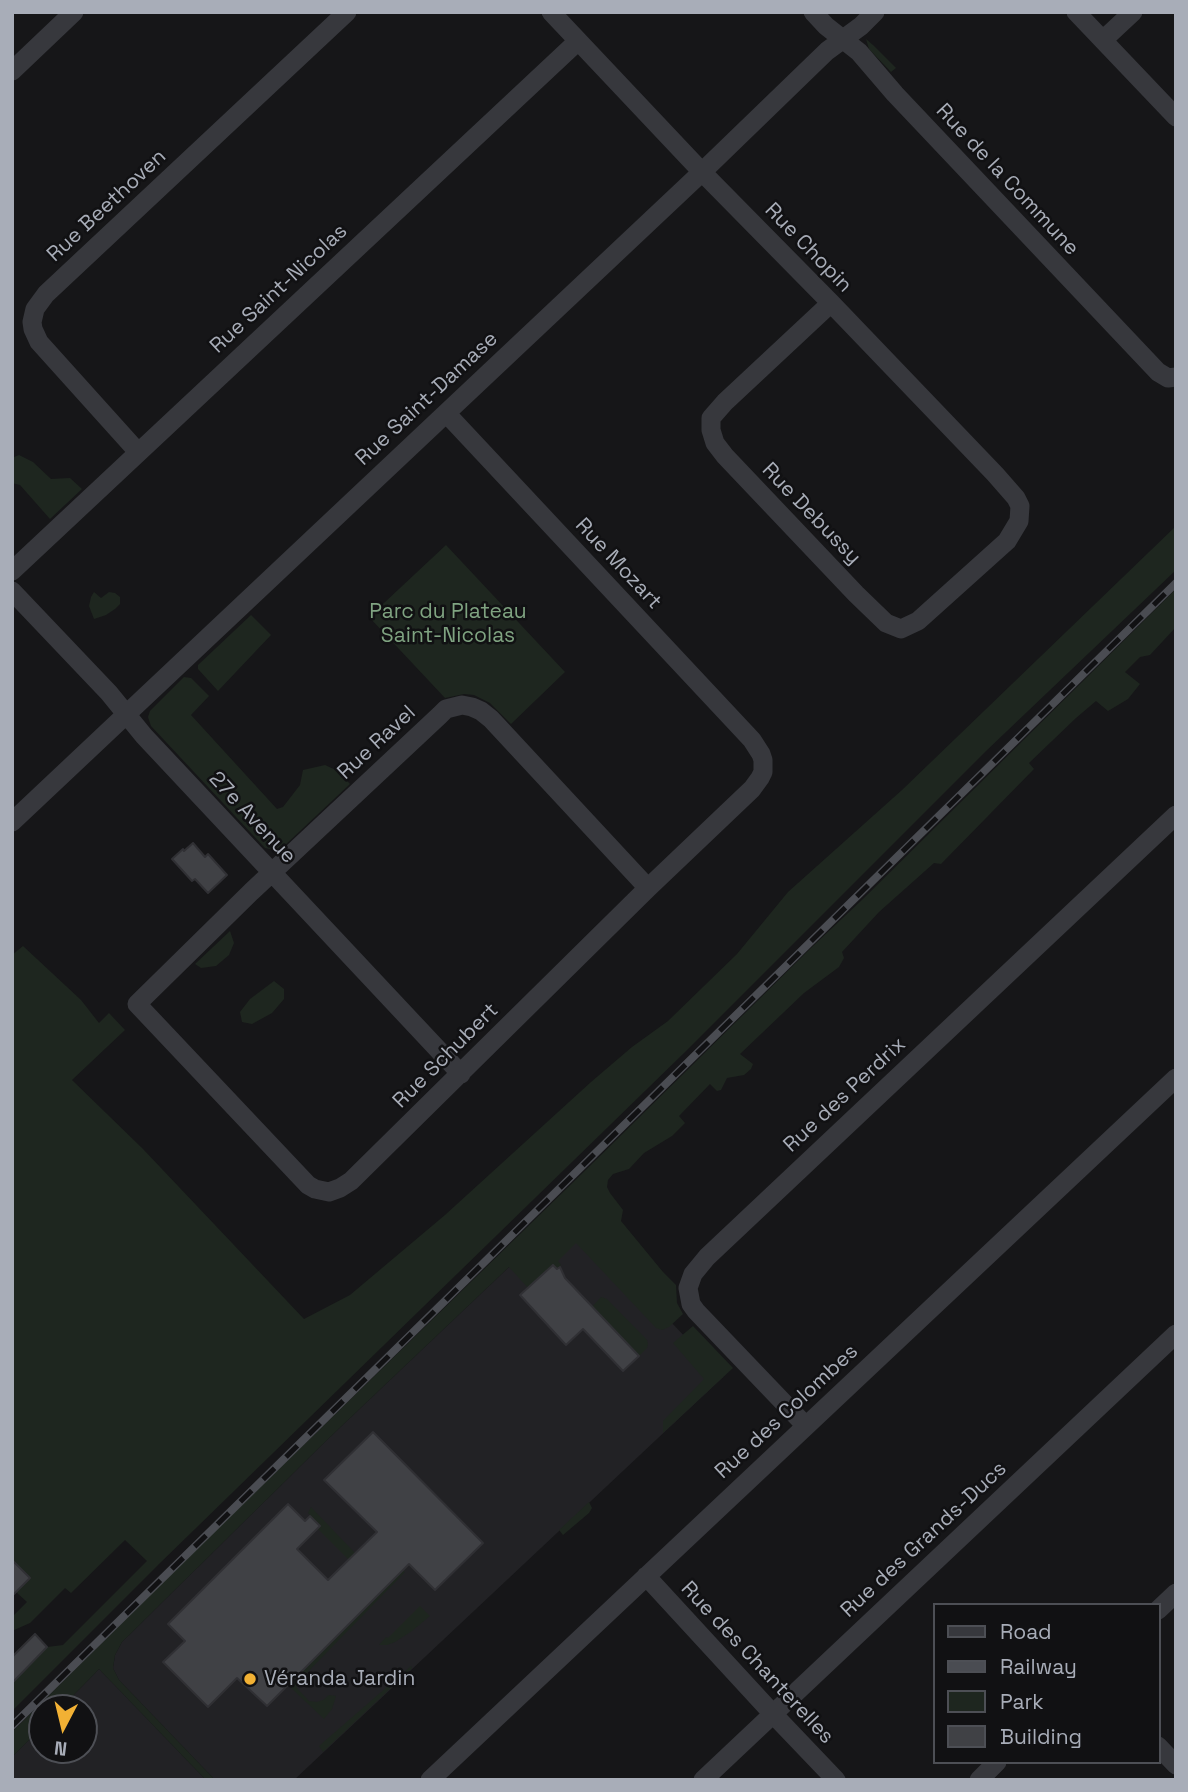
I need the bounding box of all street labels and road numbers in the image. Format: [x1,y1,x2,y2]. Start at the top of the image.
street label: Rue de la Commune [930,99,1084,261]
street label: Rue Beethoven [42,144,172,268]
street label: Rue Chopin [759,198,857,298]
street label: Rue Saint-Nicolas [205,219,353,359]
street label: Rue Saint-Damase [351,327,503,471]
street label: Rue Debussy [756,458,866,570]
street label: Rue Mozart [569,513,667,615]
street label: Rue Ravel [333,701,421,785]
street label: 27e Avenue [203,767,301,869]
street label: Rue Schubert [388,998,504,1114]
street label: Rue des Perdrix [779,1032,911,1158]
street label: Rue des Colombes [710,1339,864,1485]
street label: Rue des Grands-Ducs [836,1457,1012,1623]
street label: Rue des Chanterelles [675,1577,839,1749]

